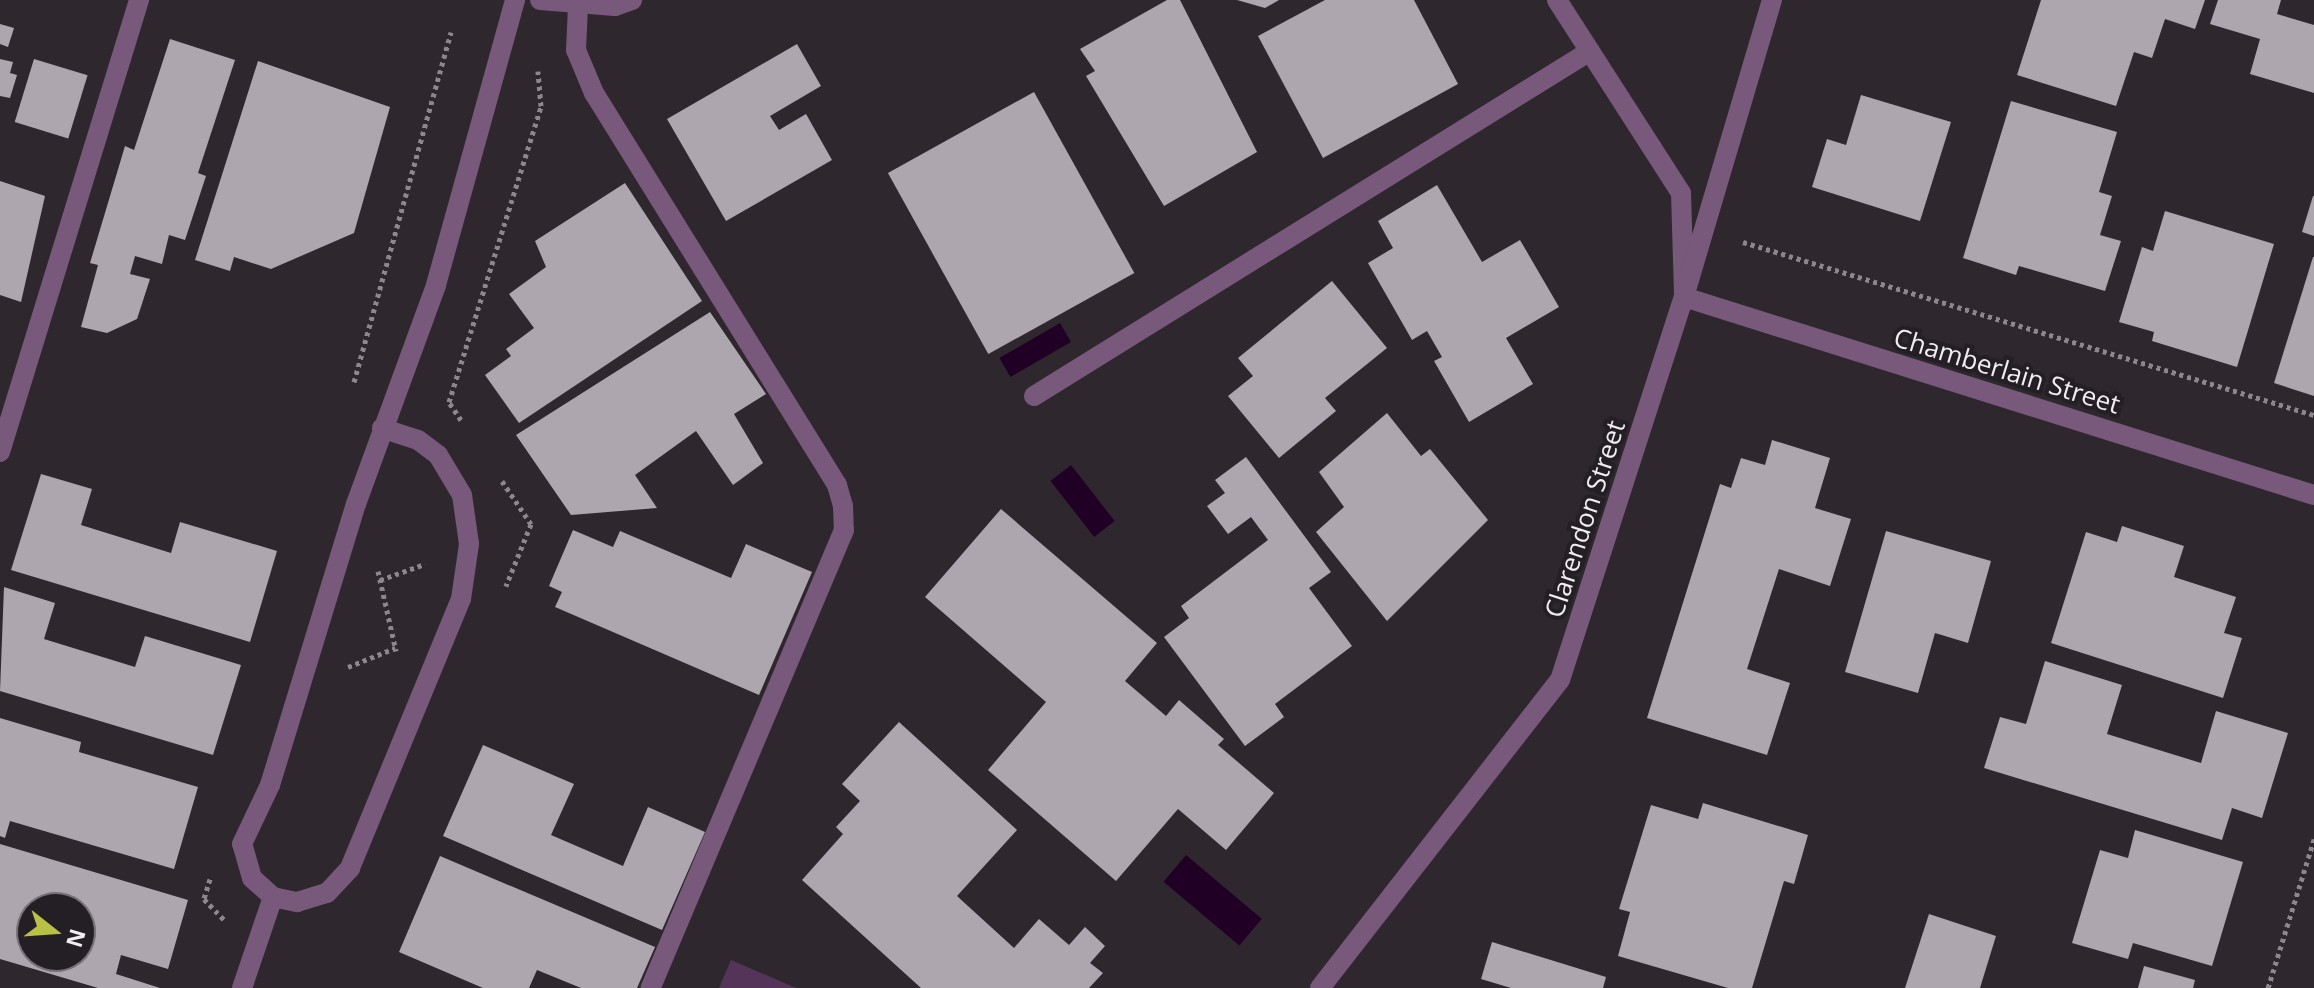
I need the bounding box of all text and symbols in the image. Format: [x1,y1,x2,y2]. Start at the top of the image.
street label: Chamberlain Street [1890,322,2124,420]
street label: Clarendon Street [1538,416,1632,622]
north arrow [16,892,96,972]
text: N [60,925,94,951]

